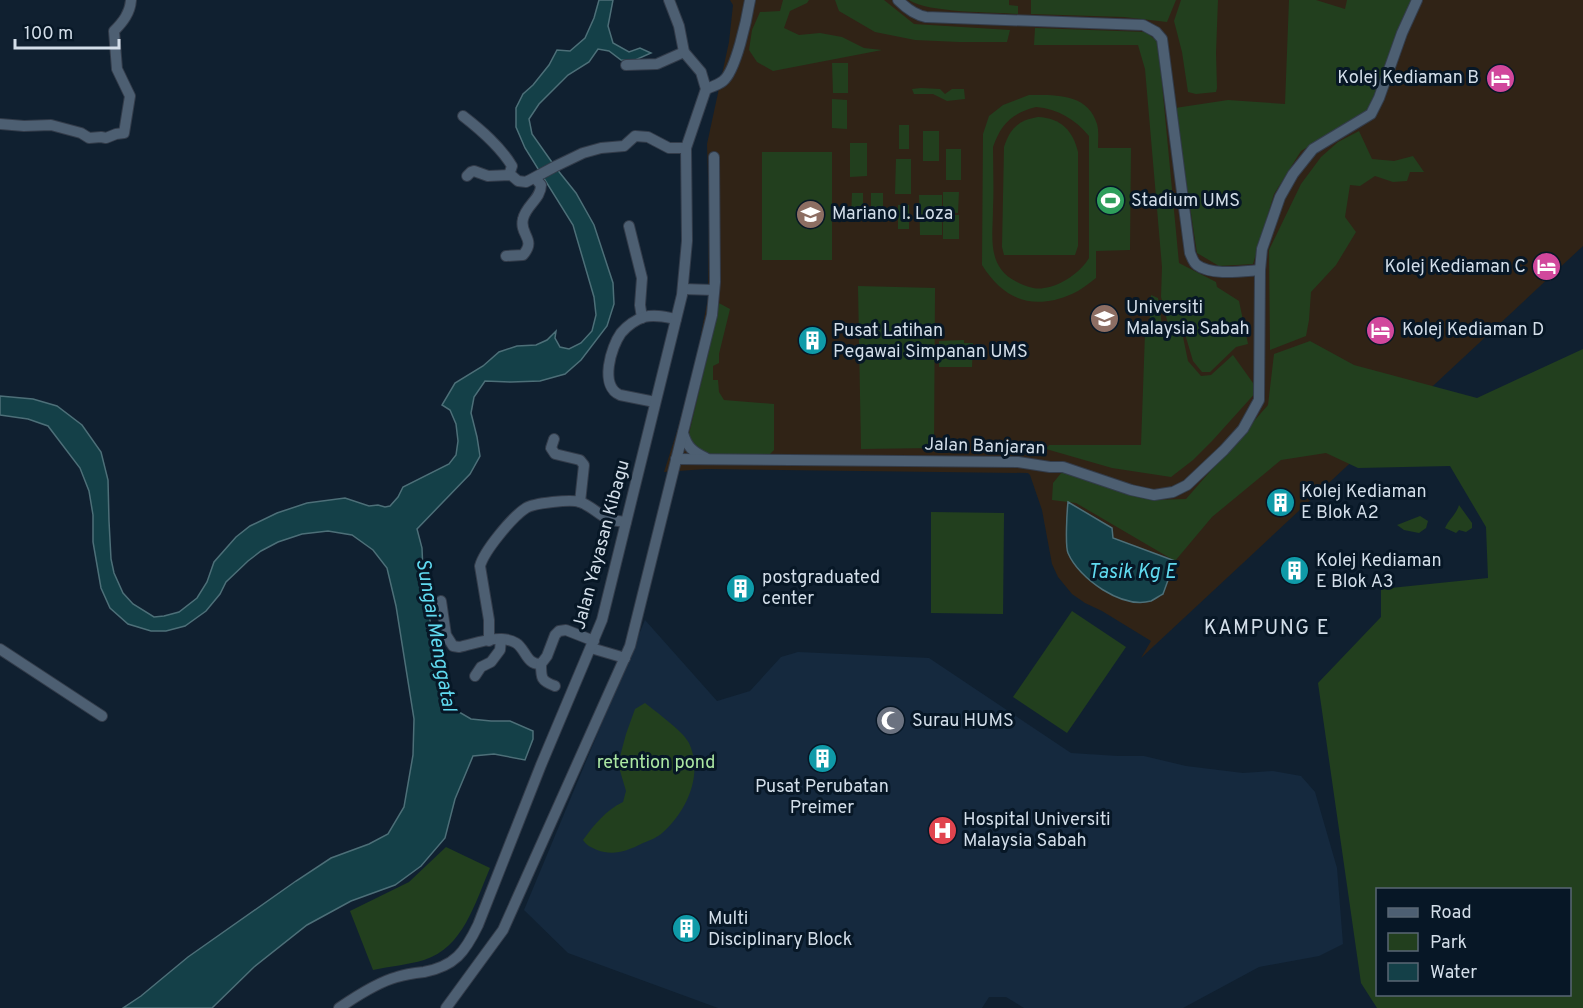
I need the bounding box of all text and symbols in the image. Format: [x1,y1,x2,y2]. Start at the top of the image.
scale bar [15,12,118,50]
text: 100 m [24,23,73,46]
hotel icon: Kolej Kediaman B [1484,62,1516,94]
place label: Kolej Kediaman B [1337,67,1479,90]
sports icon: Stadium UMS [1094,185,1126,217]
place label: Stadium UMS [1131,190,1240,213]
school or university icon: Mariano I. Loza [795,198,827,230]
place label: Mariano I. Loza [832,203,953,226]
hotel icon: Kolej Kediaman C [1531,251,1563,283]
place label: Kolej Kediaman C [1384,256,1526,279]
place label: Universiti Malaysia Sabah [1126,297,1250,341]
school or university icon: Universiti Malaysia Sabah [1089,302,1121,334]
hotel icon: Kolej Kediaman D [1365,314,1397,346]
place label: Kolej Kediaman D [1402,319,1544,342]
place label: Pusat Latihan Pegawai Simpanan UMS [833,320,1028,364]
building icon: Pusat Latihan Pegawai Simpanan UMS [796,325,828,357]
street label: Jalan Banjaran [924,433,1046,461]
street label: Jalan Yayasan Kibagu [568,458,636,632]
place label: Kolej Kediaman E Blok A2 [1301,481,1427,525]
building icon: Kolej Kediaman E Blok A2 [1264,486,1296,518]
place label: Kolej Kediaman E Blok A3 [1316,550,1442,594]
building icon: Kolej Kediaman E Blok A3 [1279,555,1311,587]
water label: Sungai Menggatal [409,556,461,714]
water label: Tasik Kg E [1088,560,1177,586]
place label: postgraduated center [762,567,880,611]
building icon: postgraduated center [725,572,757,604]
district label: KAMPUNG E [1204,616,1330,642]
mosque icon: Surau HUMS [875,705,907,737]
place label: Surau HUMS [912,710,1014,733]
building icon: Pusat Perubatan Preimer [806,742,838,774]
park label: retention pond [597,752,715,775]
place label: Pusat Perubatan Preimer [755,776,889,820]
place label: Hospital Universiti Malaysia Sabah [963,809,1111,853]
hospital icon: Hospital Universiti Malaysia Sabah [926,814,958,846]
legend [1376,888,1571,996]
text: Road [1430,902,1472,925]
place label: Multi Disciplinary Block [708,908,852,952]
building icon: Multi Disciplinary Block [671,913,703,945]
text: Park [1430,932,1467,955]
text: Water [1430,962,1477,985]

